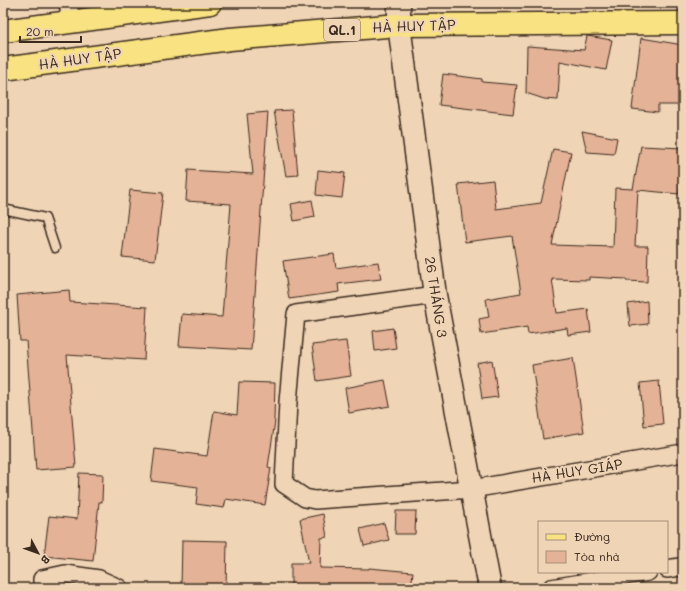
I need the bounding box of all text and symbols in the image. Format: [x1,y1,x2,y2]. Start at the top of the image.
street label: HÀ HUY TẬP [372,15,456,36]
scale bar [20,18,81,44]
road number: QL.1 [324,19,360,41]
text: 20 m [26,23,54,39]
street label: HÀ HUY TẬP [37,43,123,74]
street label: 26 THÁNG 3 [421,255,452,339]
street label: HÀ HUY GIÁP [530,454,624,487]
legend [538,521,668,573]
text: Đường [574,528,610,544]
north arrow [18,533,58,573]
text: Tòa nhà [574,548,620,564]
text: B [38,552,54,568]

